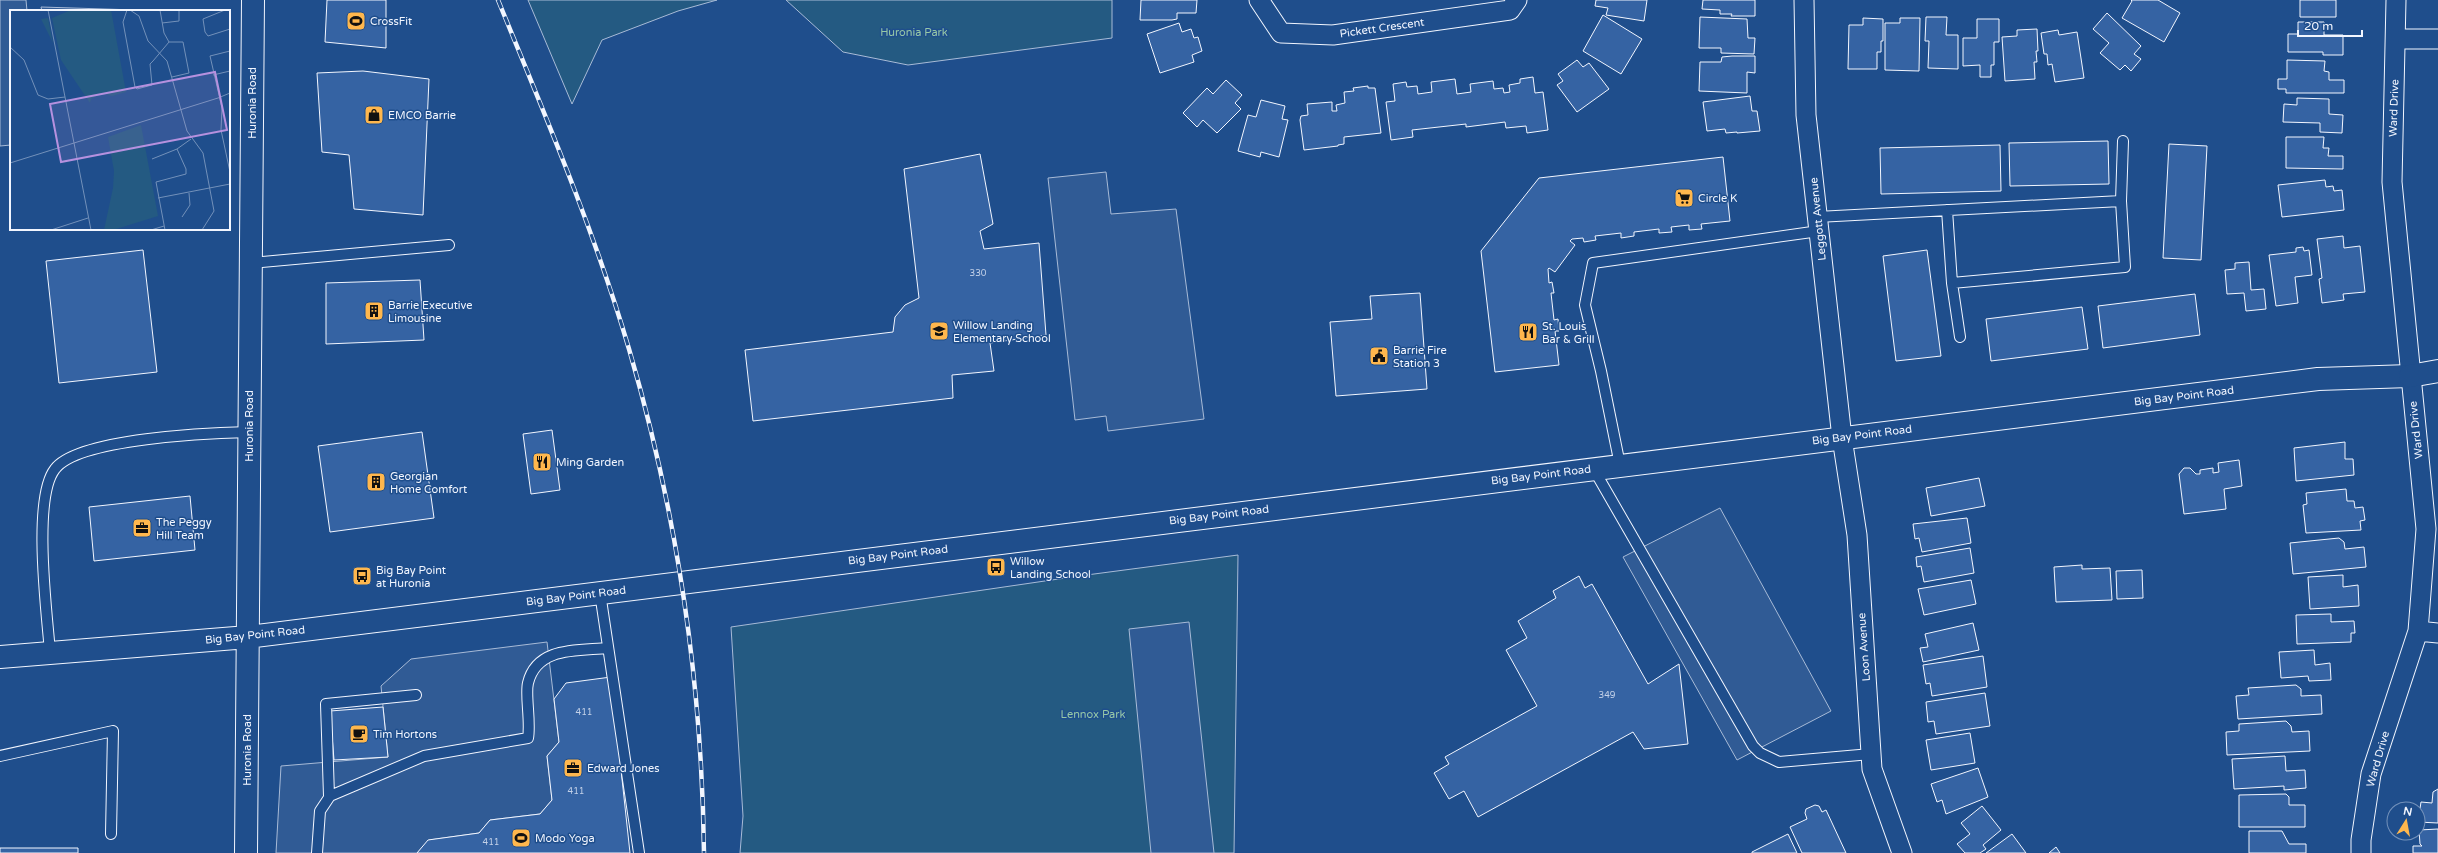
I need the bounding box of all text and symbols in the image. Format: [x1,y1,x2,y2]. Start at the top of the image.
inset map [10,10,230,230]
sports icon: CrossFit [345,10,367,32]
scale bar [2298,12,2362,38]
place label: CrossFit [370,15,412,28]
street label: Pickett Crescent [1339,16,1425,40]
text: 20 m [2304,19,2333,33]
park label: Huronia Park [880,26,948,39]
street label: Huronia Road [246,67,259,139]
street label: Ward Drive [2386,79,2402,137]
shop icon: EMCO Barrie [363,104,385,126]
place label: EMCO Barrie [388,109,456,122]
street label: Leggott Avenue [1807,177,1829,261]
supermarket icon: Circle K [1673,187,1695,209]
place label: Circle K [1698,192,1738,205]
house number: 330 [970,268,987,279]
place label: Barrie Executive Limousine [388,299,473,325]
building icon: Barrie Executive Limousine [363,300,385,322]
place label: Willow Landing Elementary School [953,319,1051,345]
school or university icon: Willow Landing Elementary School [928,320,950,342]
place label: St. Louis Bar & Grill [1542,320,1595,346]
restaurant icon: St. Louis Bar & Grill [1517,321,1539,343]
place label: Barrie Fire Station 3 [1393,344,1447,370]
public building icon: Barrie Fire Station 3 [1368,345,1390,367]
street label: Big Bay Point Road [2133,383,2235,409]
street label: Huronia Road [243,390,256,462]
street label: Ward Drive [2407,401,2425,459]
street label: Big Bay Point Road [1811,422,1913,448]
restaurant icon: Ming Garden [531,451,553,473]
place label: Ming Garden [556,456,624,469]
street label: Big Bay Point Road [1490,462,1592,488]
place label: Georgian Home Comfort [390,470,467,496]
building icon: Georgian Home Comfort [365,471,387,493]
street label: Big Bay Point Road [1168,502,1270,528]
place label: The Peggy Hill Team [156,516,212,542]
office icon: The Peggy Hill Team [131,517,153,539]
street label: Big Bay Point Road [847,542,949,568]
place label: Willow Landing School [1010,555,1091,581]
bus stop icon: Willow Landing School [985,556,1007,578]
place label: Big Bay Point at Huronia [376,564,446,590]
bus stop icon: Big Bay Point at Huronia [351,565,373,587]
street label: Big Bay Point Road [525,583,627,609]
street label: Loon Avenue [1855,612,1873,682]
street label: Big Bay Point Road [204,623,306,647]
house number: 349 [1599,690,1616,701]
house number: 411 [576,707,592,718]
park label: Lennox Park [1061,708,1125,721]
street label: Huronia Road [241,714,254,786]
cafe icon: Tim Hortons [348,723,370,745]
place label: Tim Hortons [373,728,437,741]
street label: Ward Drive [2364,729,2392,789]
office icon: Edward Jones [562,757,584,779]
place label: Edward Jones [587,762,660,775]
house number: 411 [568,786,584,797]
north arrow [2386,801,2426,841]
text: N [2402,804,2413,819]
sports icon: Modo Yoga [510,827,532,849]
place label: Modo Yoga [535,832,595,845]
house number: 411 [483,837,499,848]

